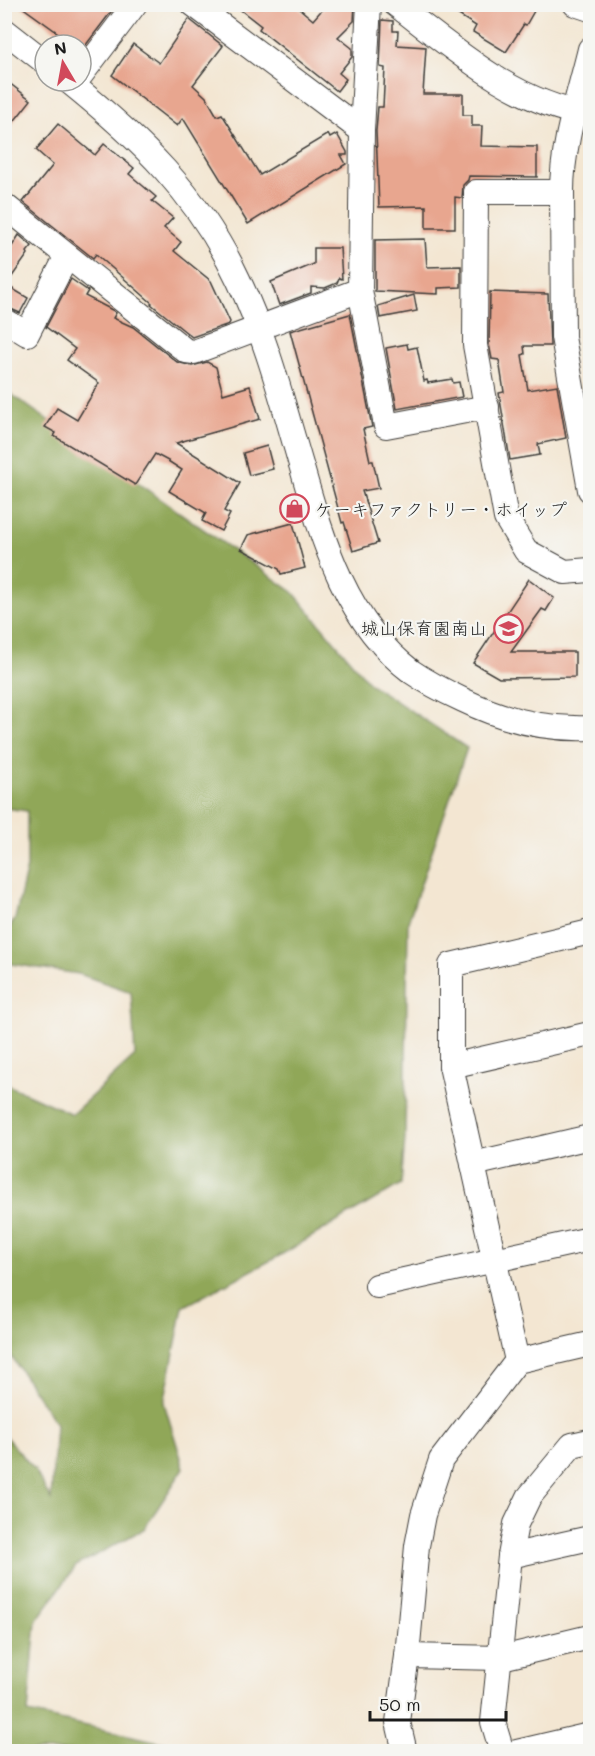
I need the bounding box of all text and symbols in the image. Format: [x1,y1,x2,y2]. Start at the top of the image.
north arrow [33,33,93,93]
text: N [52,36,68,59]
shop icon: ケーキファクトリー・ホイップ [278,493,310,525]
place label: ケーキファクトリー・ホイップ [315,497,567,521]
school or university icon: 城山保育園南山 [492,612,524,644]
place label: 城山保育園南山 [361,616,487,640]
scale bar [370,1684,506,1722]
text: 50 m [379,1692,421,1716]

